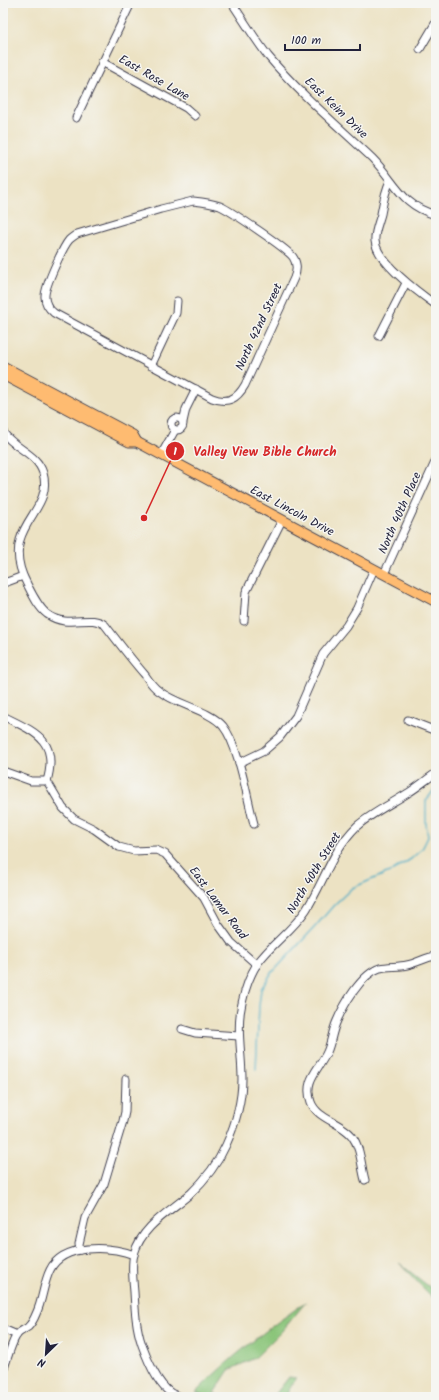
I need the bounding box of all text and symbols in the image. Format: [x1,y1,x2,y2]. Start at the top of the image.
scale bar [285,26,360,52]
text: 100 m [291,31,322,50]
street label: East Rose Lane [115,50,193,106]
street label: East Keim Drive [300,73,373,144]
street label: North 42nd Street [230,280,288,374]
callout: Valley View Bible Church [165,438,344,463]
text: 1 [173,442,177,461]
text: Valley View Bible Church [193,442,337,463]
street label: North 40th Place [373,469,427,557]
street label: East Lincoln Drive [246,481,338,541]
street label: North 40th Street [282,828,346,917]
street label: East Lamar Road [184,862,253,944]
north arrow [26,1334,66,1374]
text: N [35,1353,49,1372]

